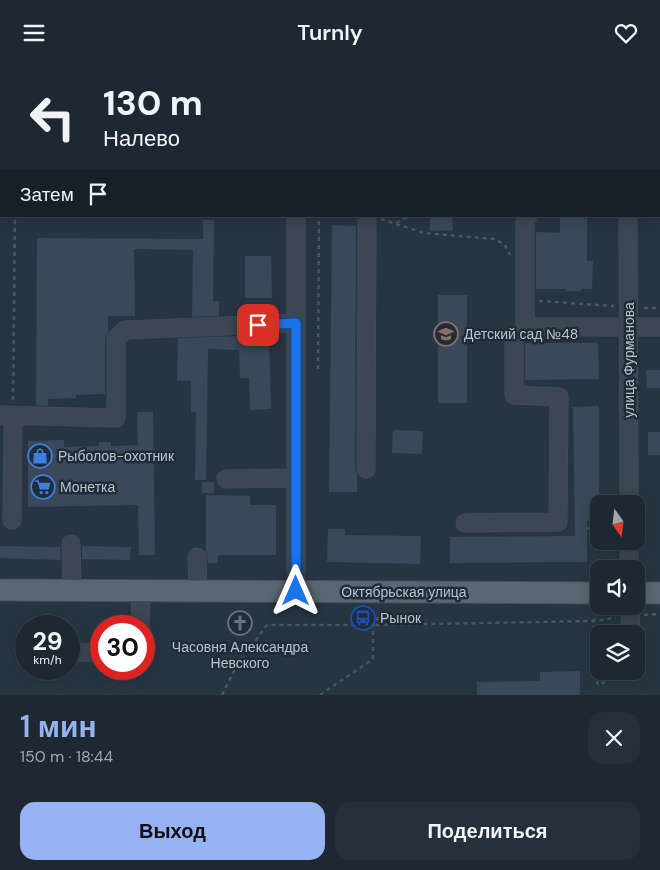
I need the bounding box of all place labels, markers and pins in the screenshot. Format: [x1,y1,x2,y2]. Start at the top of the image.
pin [237,304,279,346]
school or university icon: Детский сад №48 [433,321,459,347]
place label: Детский сад №48 [464,325,578,343]
shop icon: Рыболов-охотник [27,443,53,469]
place label: Рыболов-охотник [58,447,175,465]
supermarket icon: Монетка [30,474,56,500]
place label: Монетка [60,478,116,496]
bus stop icon: Рынок [350,605,376,631]
place label: Рынок [380,609,422,627]
church icon: Часовня Александра Невского [227,610,253,636]
place label: Часовня Александра Невского [172,638,308,672]

